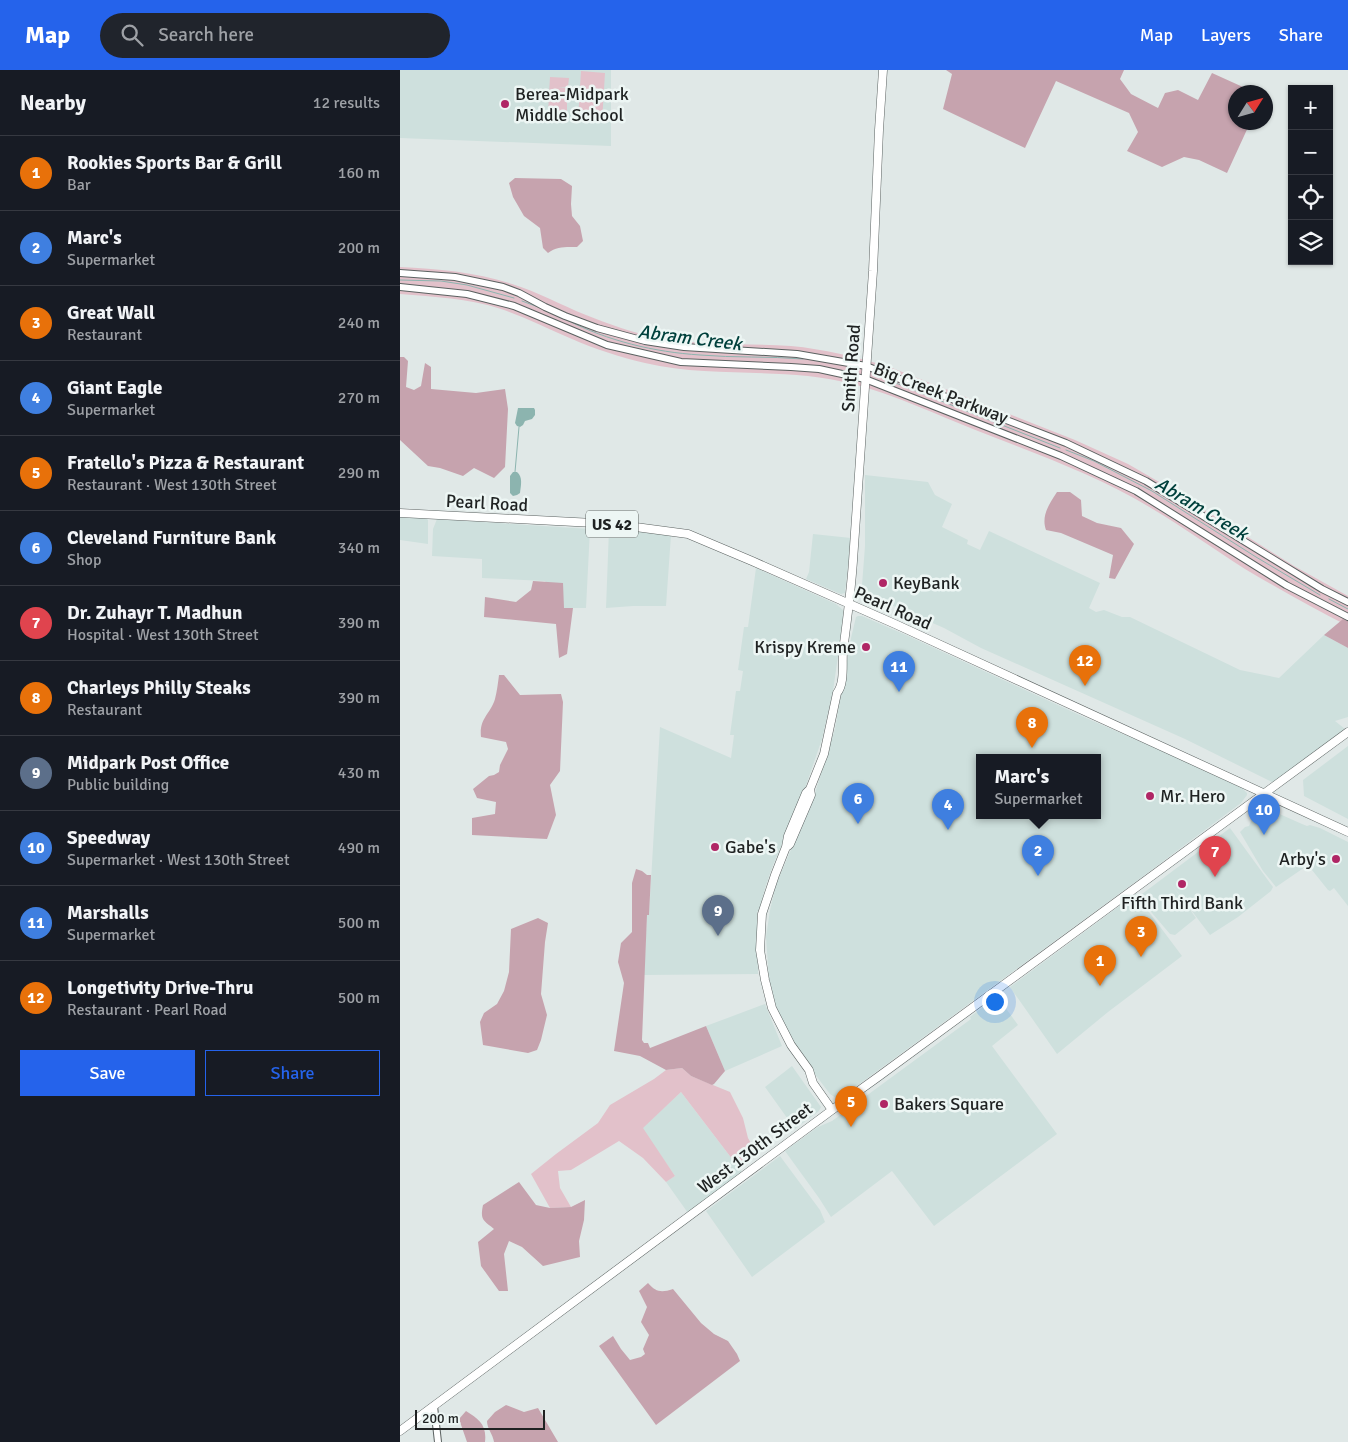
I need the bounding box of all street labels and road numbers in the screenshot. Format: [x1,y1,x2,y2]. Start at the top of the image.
street label: Smith Road [837,323,865,413]
street label: Big Creek Parkway [871,357,1012,429]
street label: Pearl Road [445,490,529,516]
road number: US 42 [586,510,638,538]
street label: Pearl Road [851,581,935,635]
street label: West 130th Street [693,1098,817,1198]

